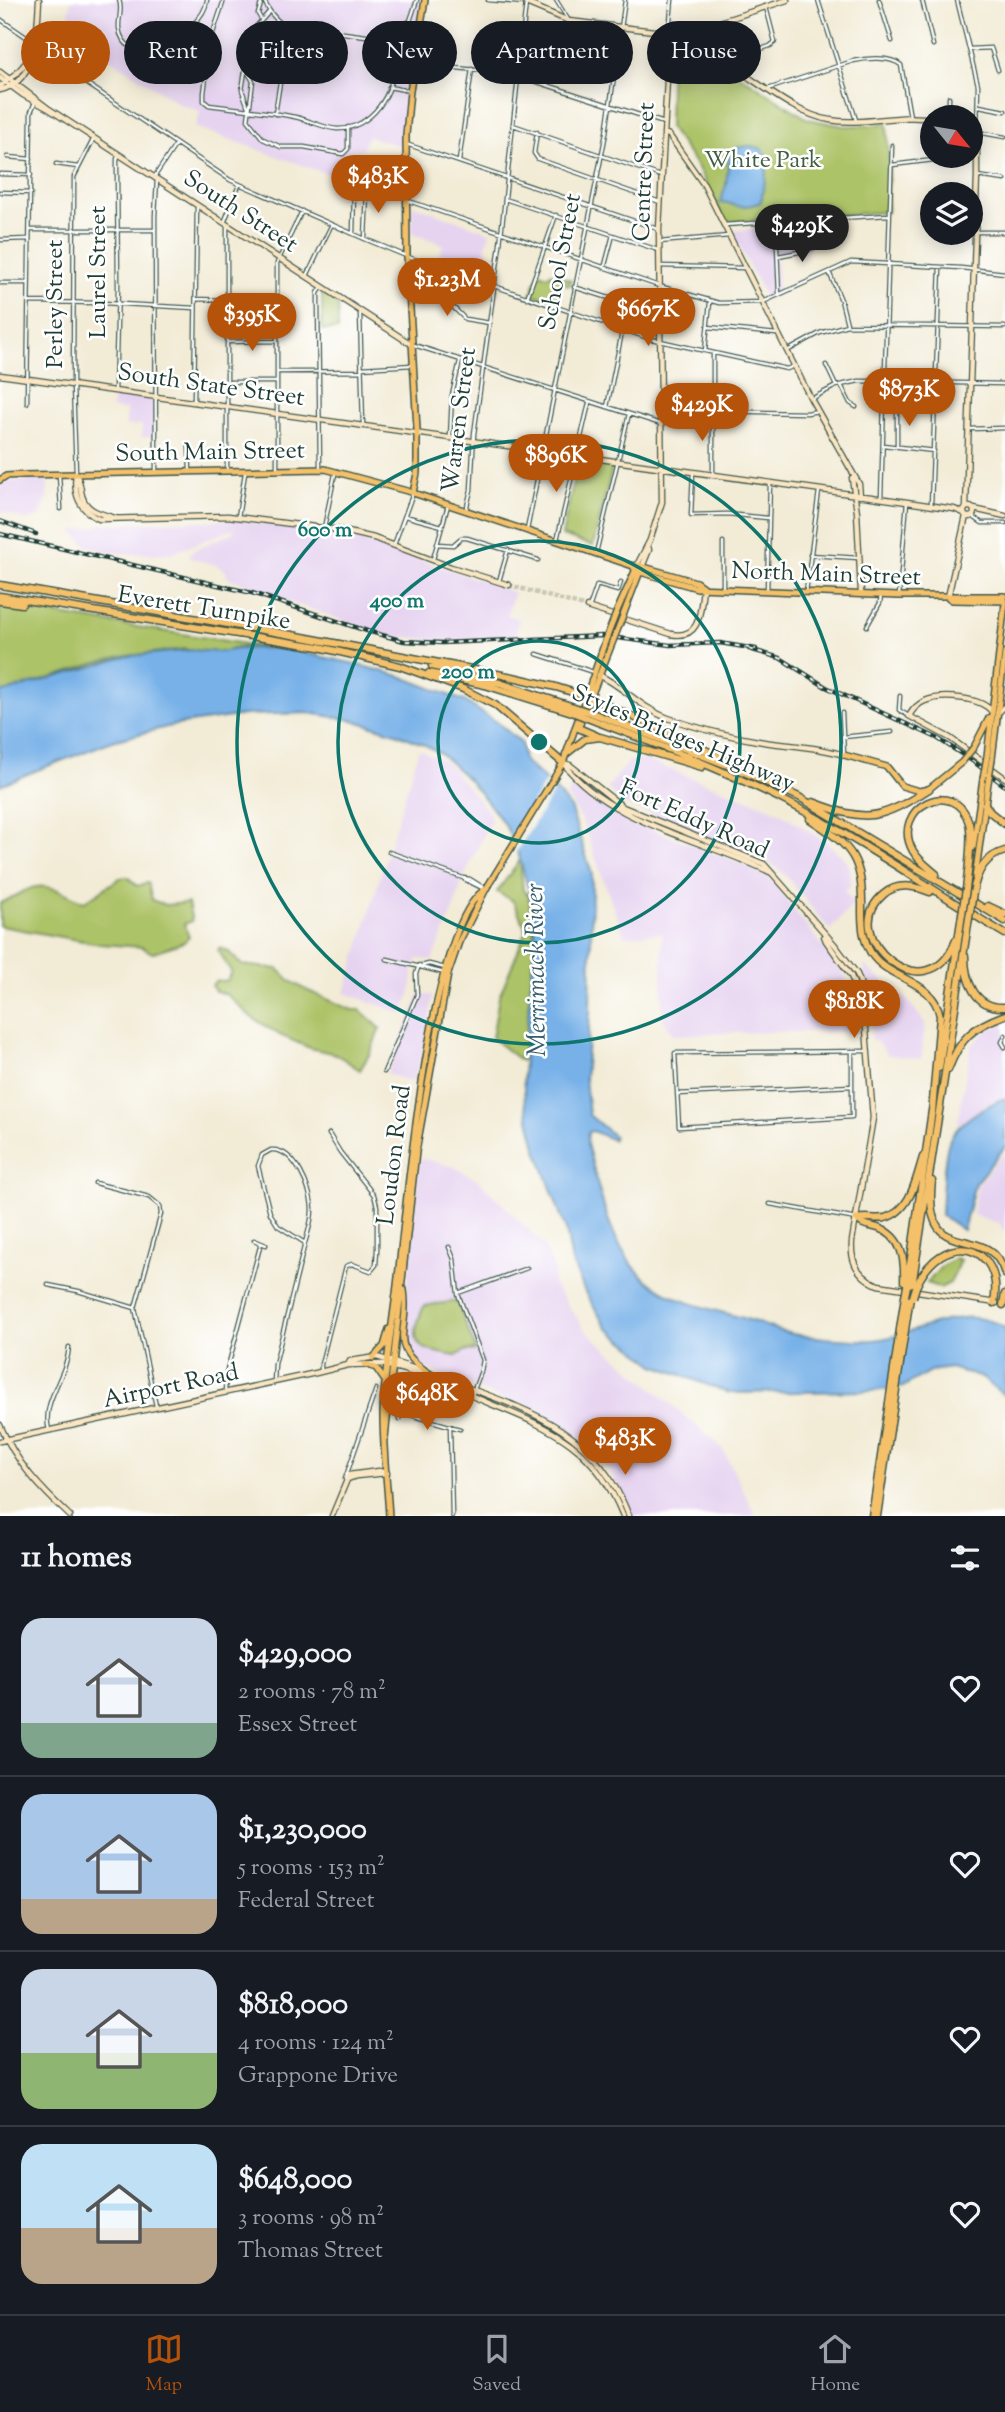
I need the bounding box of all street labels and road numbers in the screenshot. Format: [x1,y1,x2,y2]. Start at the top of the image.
street label: Centre Street [626,102,664,242]
street label: South Street [176,162,304,262]
street label: School Street [531,191,591,333]
street label: Laurel Street [82,206,116,338]
street label: Perley Street [39,240,73,368]
street label: Warren Street [434,345,486,495]
street label: South State Street [115,356,307,416]
street label: South Main Street [115,434,305,472]
street label: North Main Street [731,555,921,595]
street label: Everett Turnpike [115,579,293,639]
street label: Styles Bridges Highway [566,676,800,802]
street label: Fort Eddy Road [614,772,775,868]
street label: Loudon Road [370,1082,421,1227]
street label: Airport Road [100,1356,242,1418]

